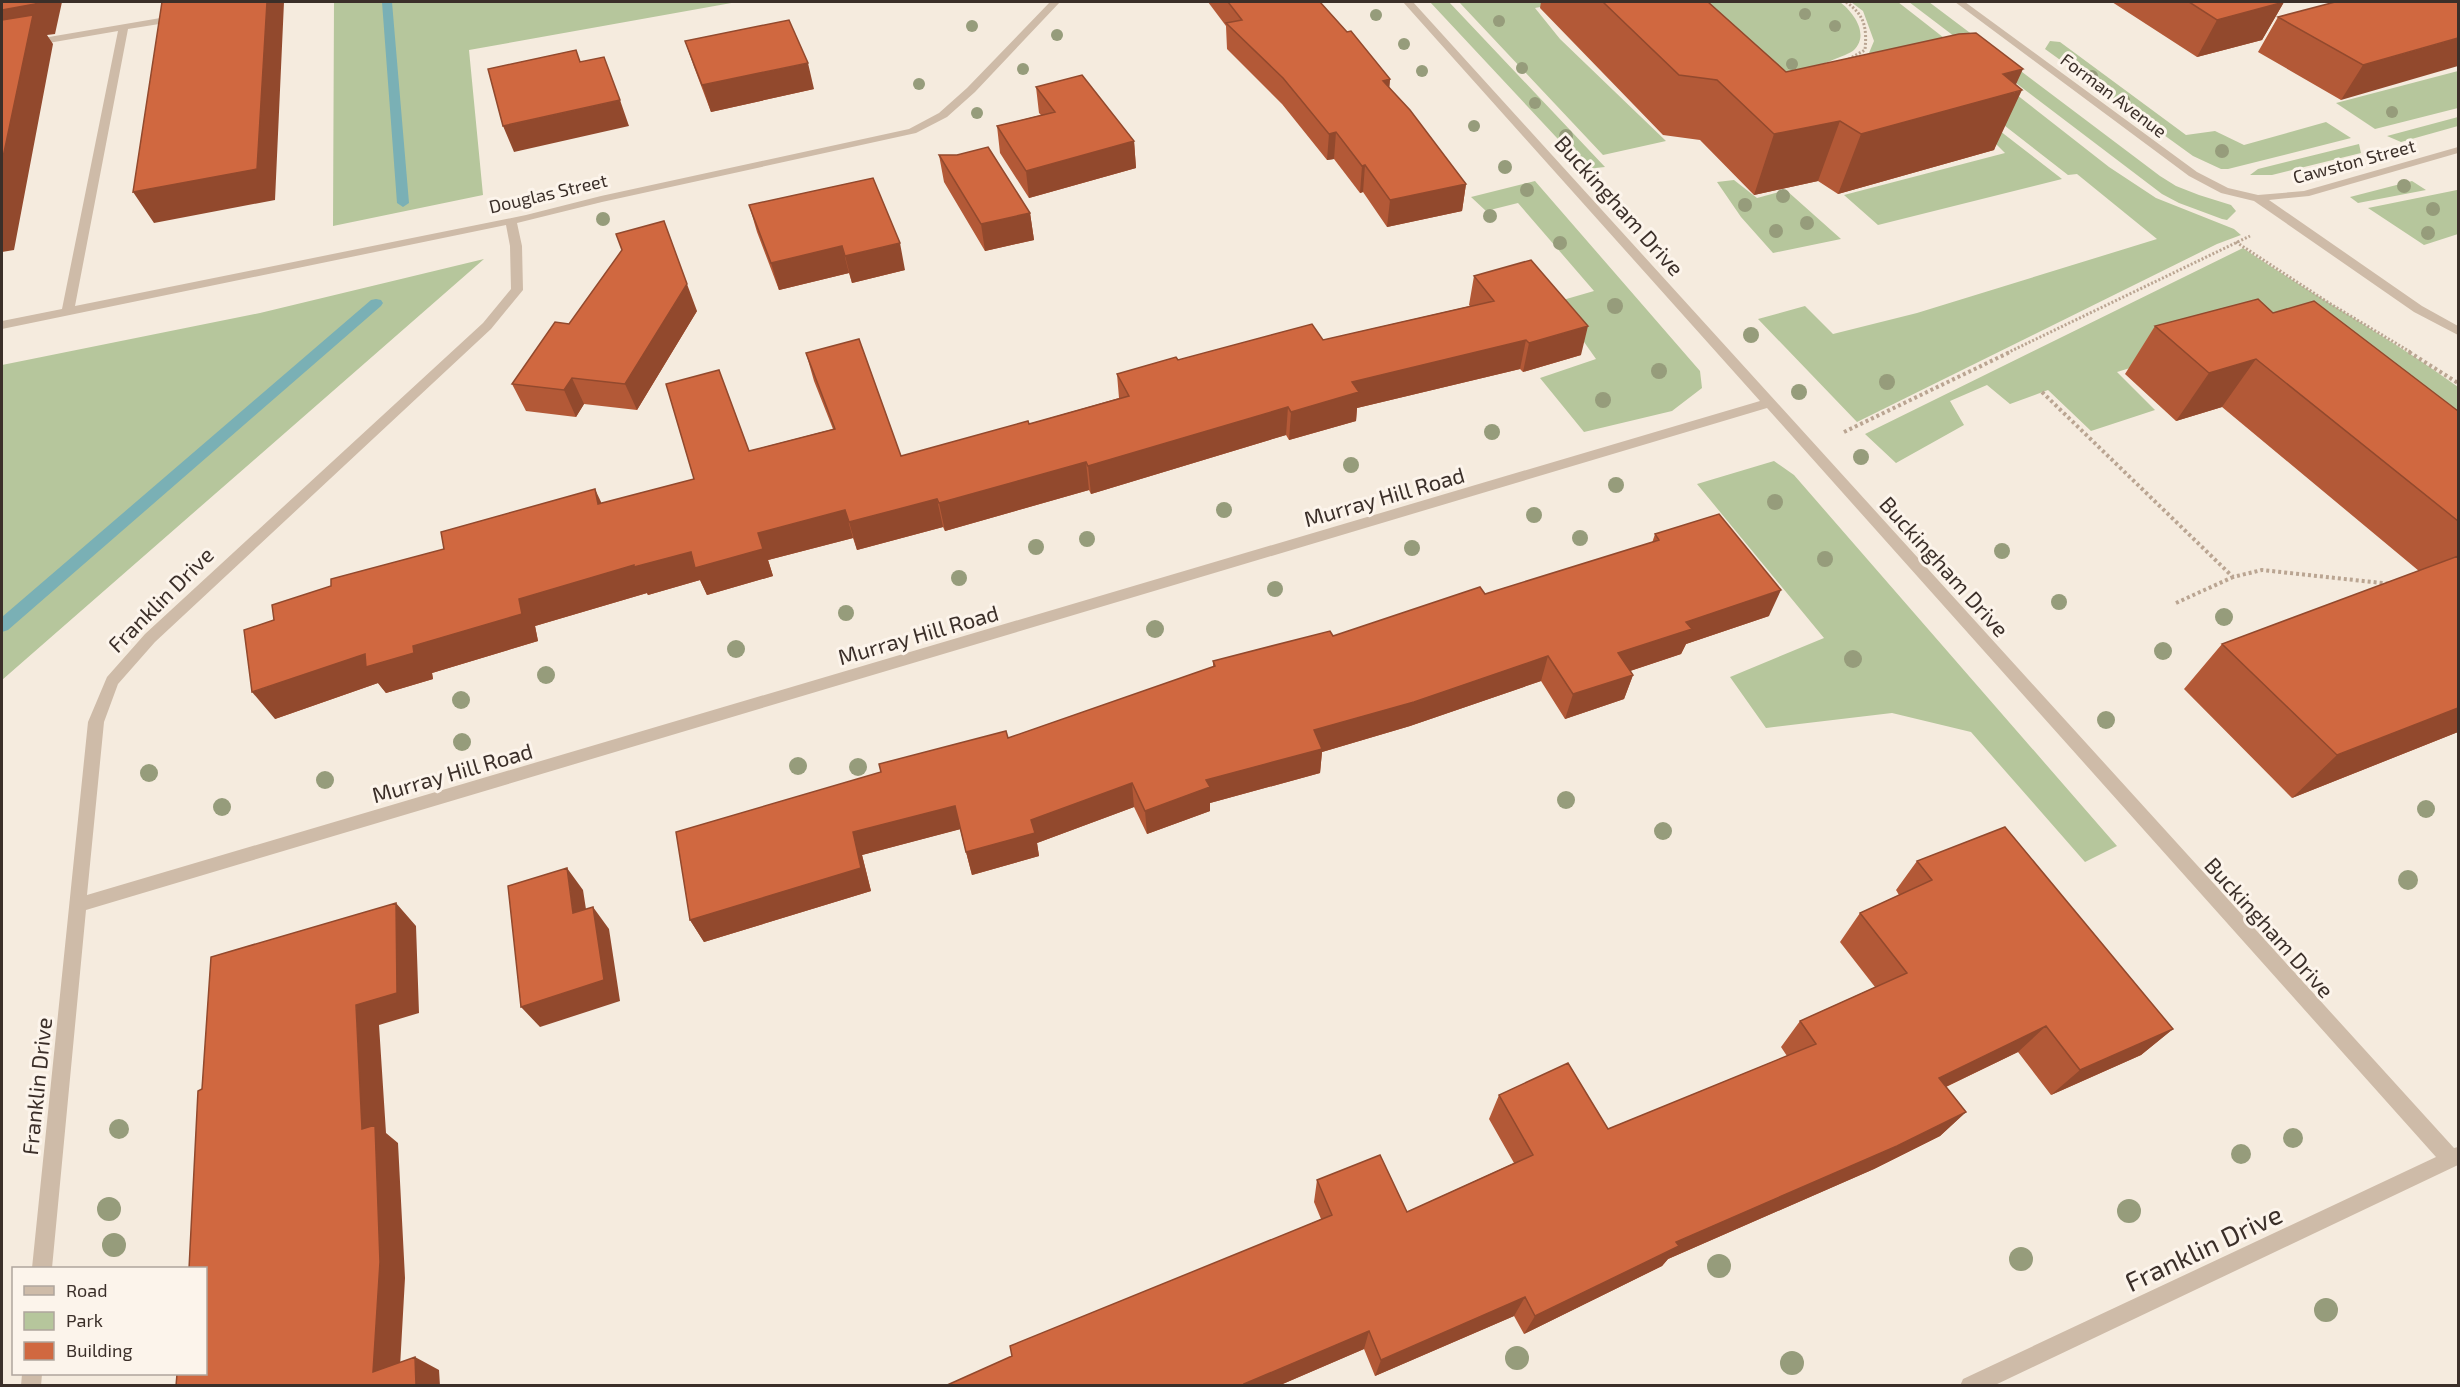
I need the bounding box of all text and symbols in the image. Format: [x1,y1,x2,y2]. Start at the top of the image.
street label: Forman Avenue [2057,48,2171,142]
street label: Buckingham Drive [1550,129,1690,281]
street label: Cawston Street [2290,134,2418,188]
street label: Douglas Street [487,169,610,217]
street label: Murray Hill Road [1301,461,1467,531]
street label: Buckingham Drive [1875,490,2015,642]
street label: Franklin Drive [102,541,218,657]
street label: Murray Hill Road [835,599,1001,669]
street label: Murray Hill Road [369,737,535,807]
street label: Buckingham Drive [2200,851,2340,1003]
street label: Franklin Drive [16,1016,56,1156]
street label: Franklin Drive [2119,1197,2287,1297]
legend [12,1267,207,1375]
text: Road [66,1279,107,1301]
text: Park [66,1309,103,1331]
text: Building [66,1339,133,1361]

